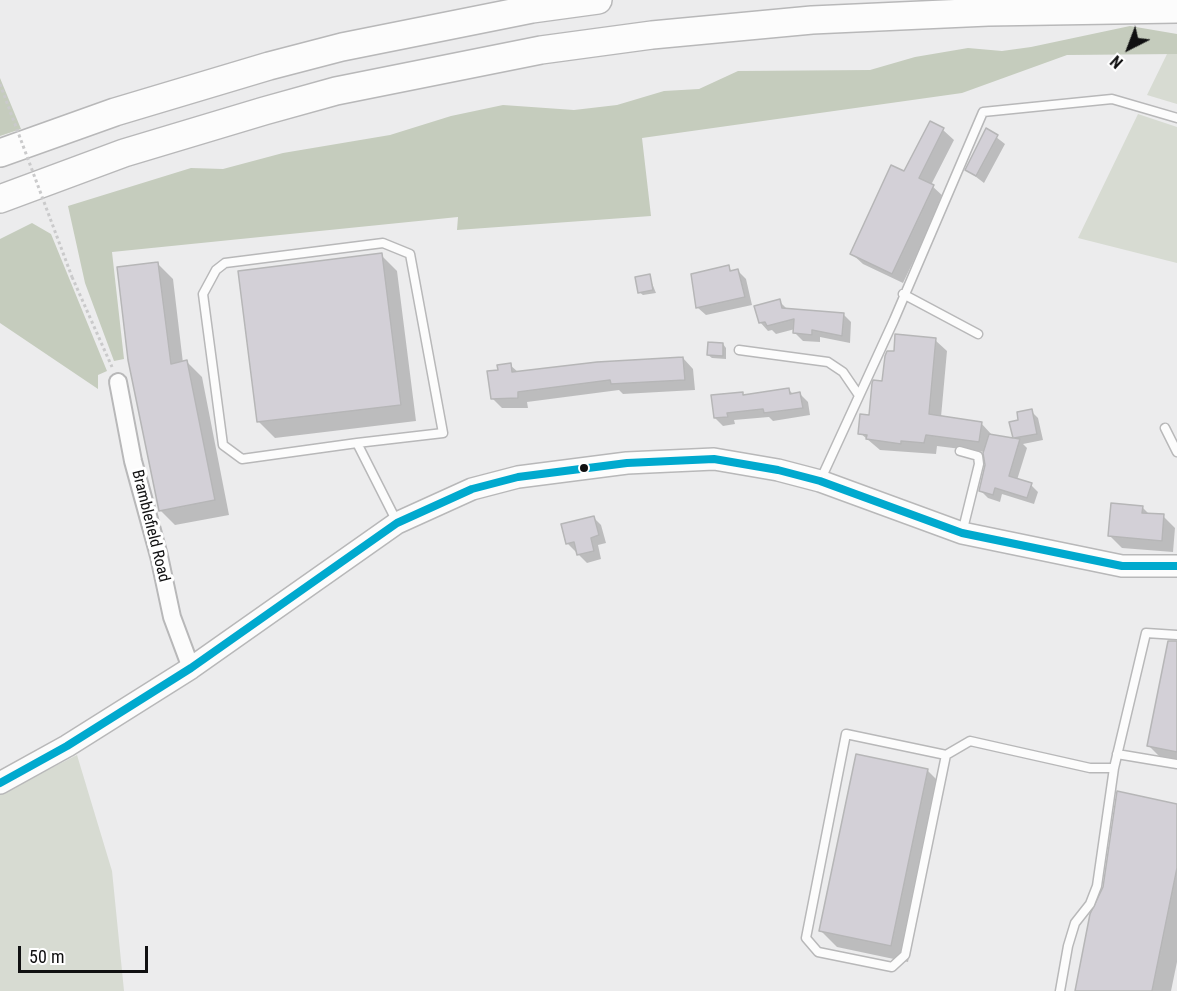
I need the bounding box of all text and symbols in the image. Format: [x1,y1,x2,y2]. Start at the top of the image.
north arrow [1099,18,1159,78]
text: N [1107,51,1127,72]
unlabelled marker [578,462,590,474]
street label: Bramblefield Road [127,468,173,584]
scale bar [21,934,152,972]
text: 50 m [29,946,64,967]

